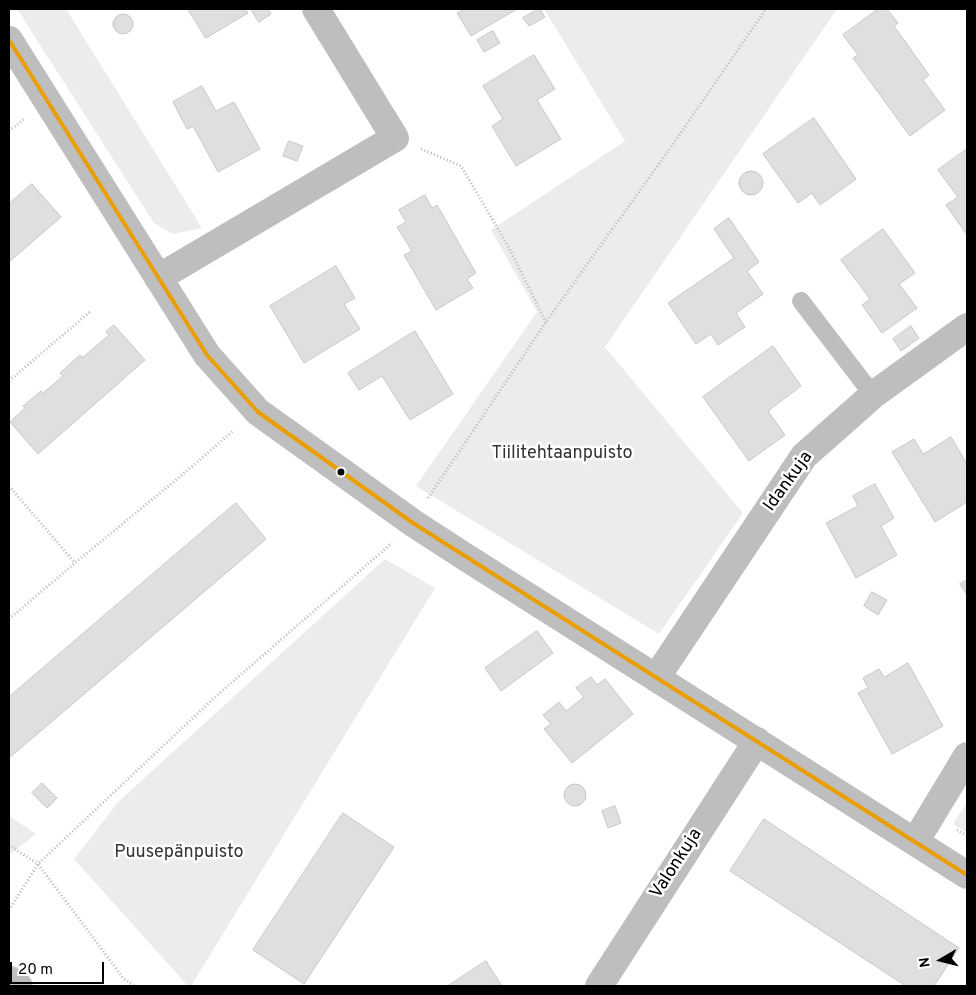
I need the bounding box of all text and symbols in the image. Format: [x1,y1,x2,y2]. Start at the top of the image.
park label: Tiilitehtaanpuisto [491,443,633,465]
street label: Idankuja [760,448,818,516]
unlabelled marker [336,467,346,477]
street label: Valonkuja [646,825,708,903]
park label: Puusepänpuisto [114,842,244,864]
north arrow [916,935,966,985]
scale bar [12,952,106,984]
text: N [917,956,935,968]
text: 20 m [18,961,53,980]

